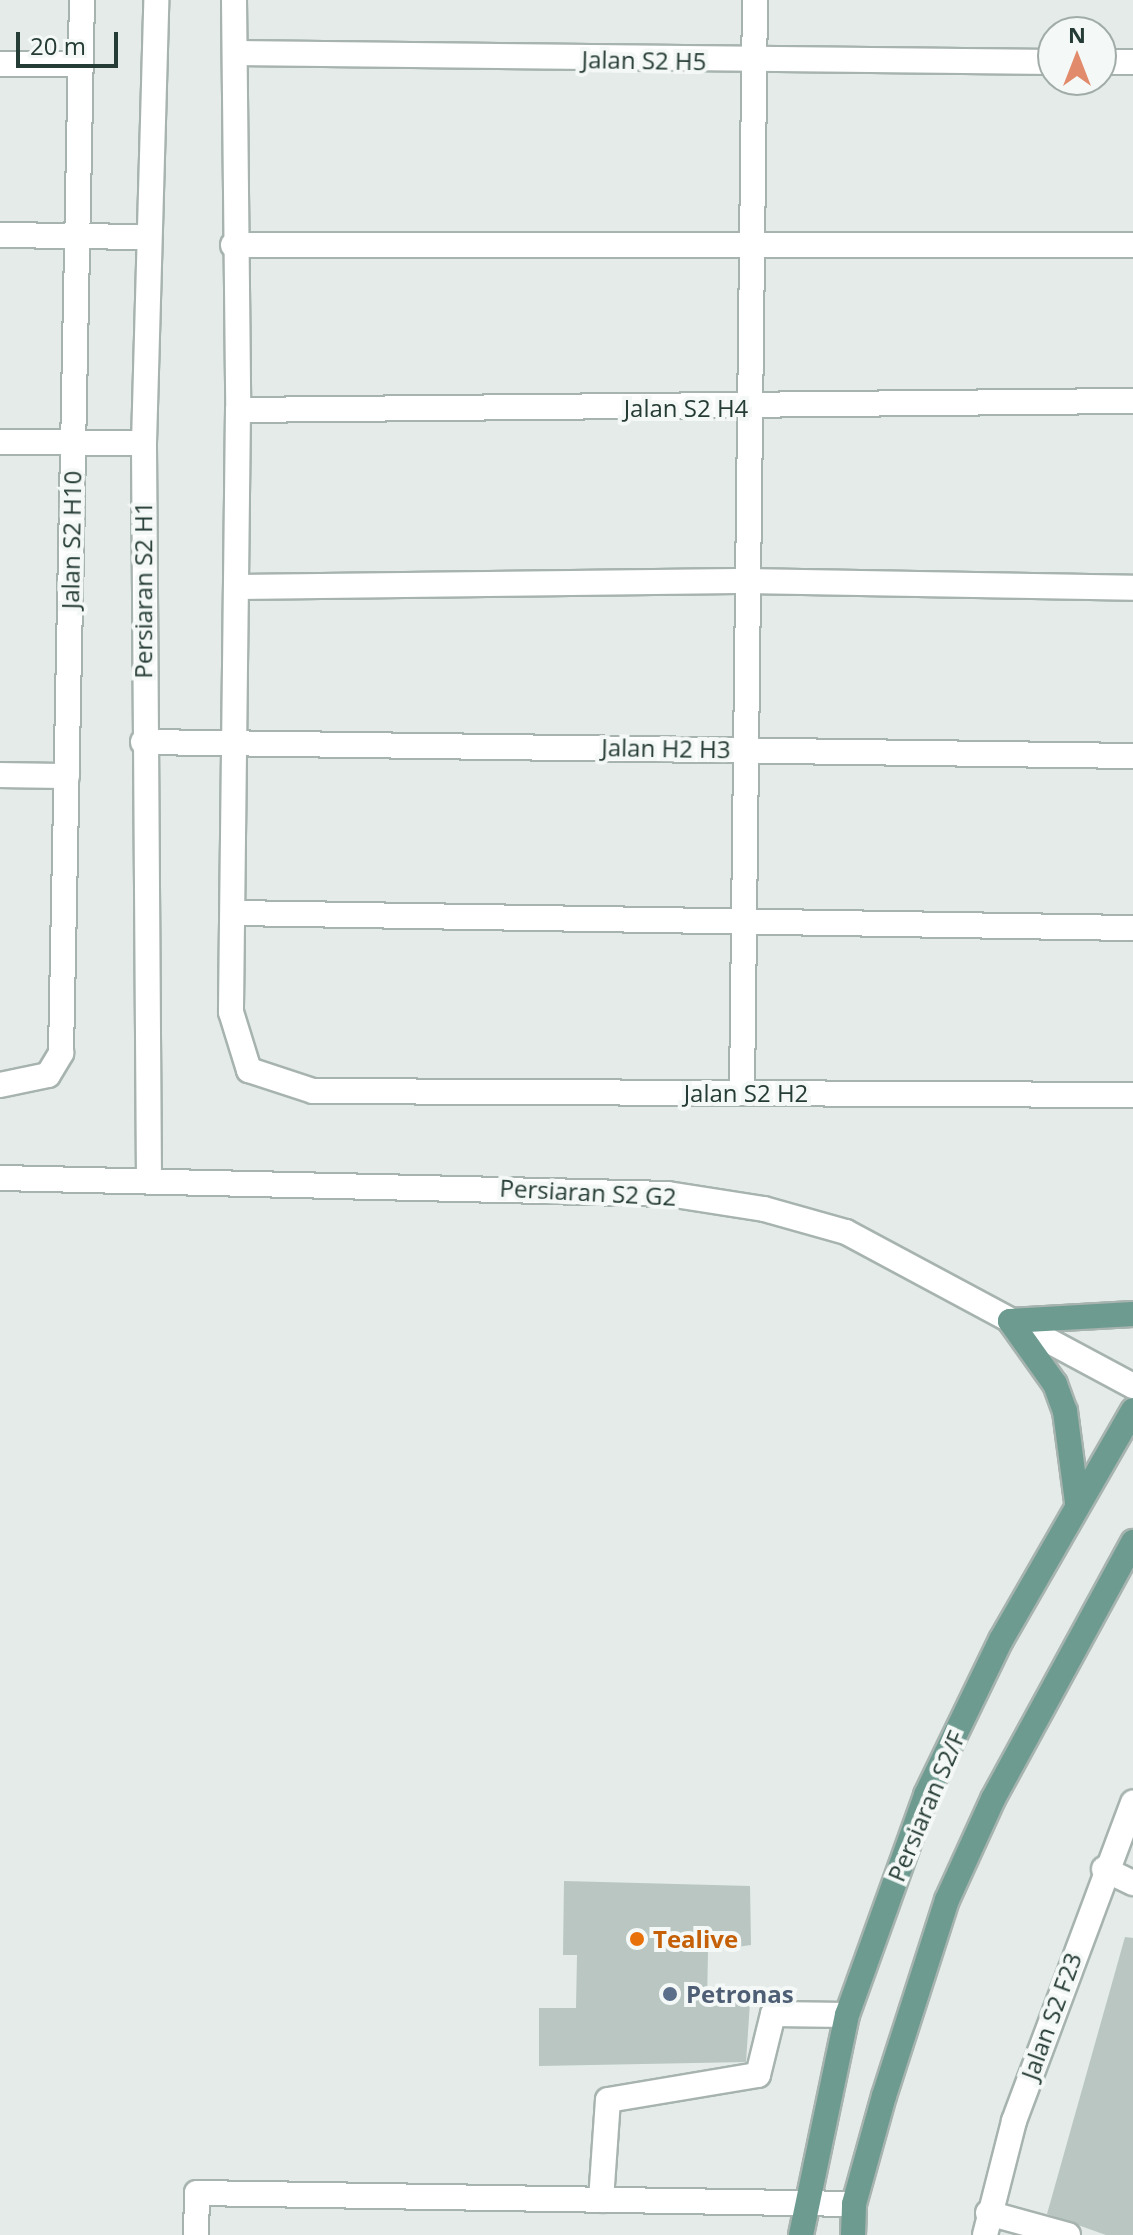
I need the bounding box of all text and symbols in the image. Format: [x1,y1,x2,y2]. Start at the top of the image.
scale bar [20,16,122,66]
north arrow [1037,16,1117,96]
text: N [1068,19,1086,49]
text: 20 m [30,29,86,62]
street label: Jalan S2 H5 [581,45,707,75]
street label: Jalan S2 H4 [624,394,748,422]
street label: Jalan S2 H10 [55,471,87,609]
street label: Persiaran S2 H1 [129,501,157,679]
street label: Jalan H2 H3 [601,732,731,764]
street label: Jalan S2 H2 [684,1079,808,1107]
street label: Persiaran S2 G2 [499,1173,677,1211]
street label: Persiaran S2/F [881,1726,971,1886]
place label: Tealive [653,1925,738,1953]
marker: Tealive [628,1930,646,1948]
street label: Jalan S2 F23 [1015,1949,1087,2083]
place label: Petronas [686,1980,794,2008]
marker: Petronas [661,1985,679,2003]

